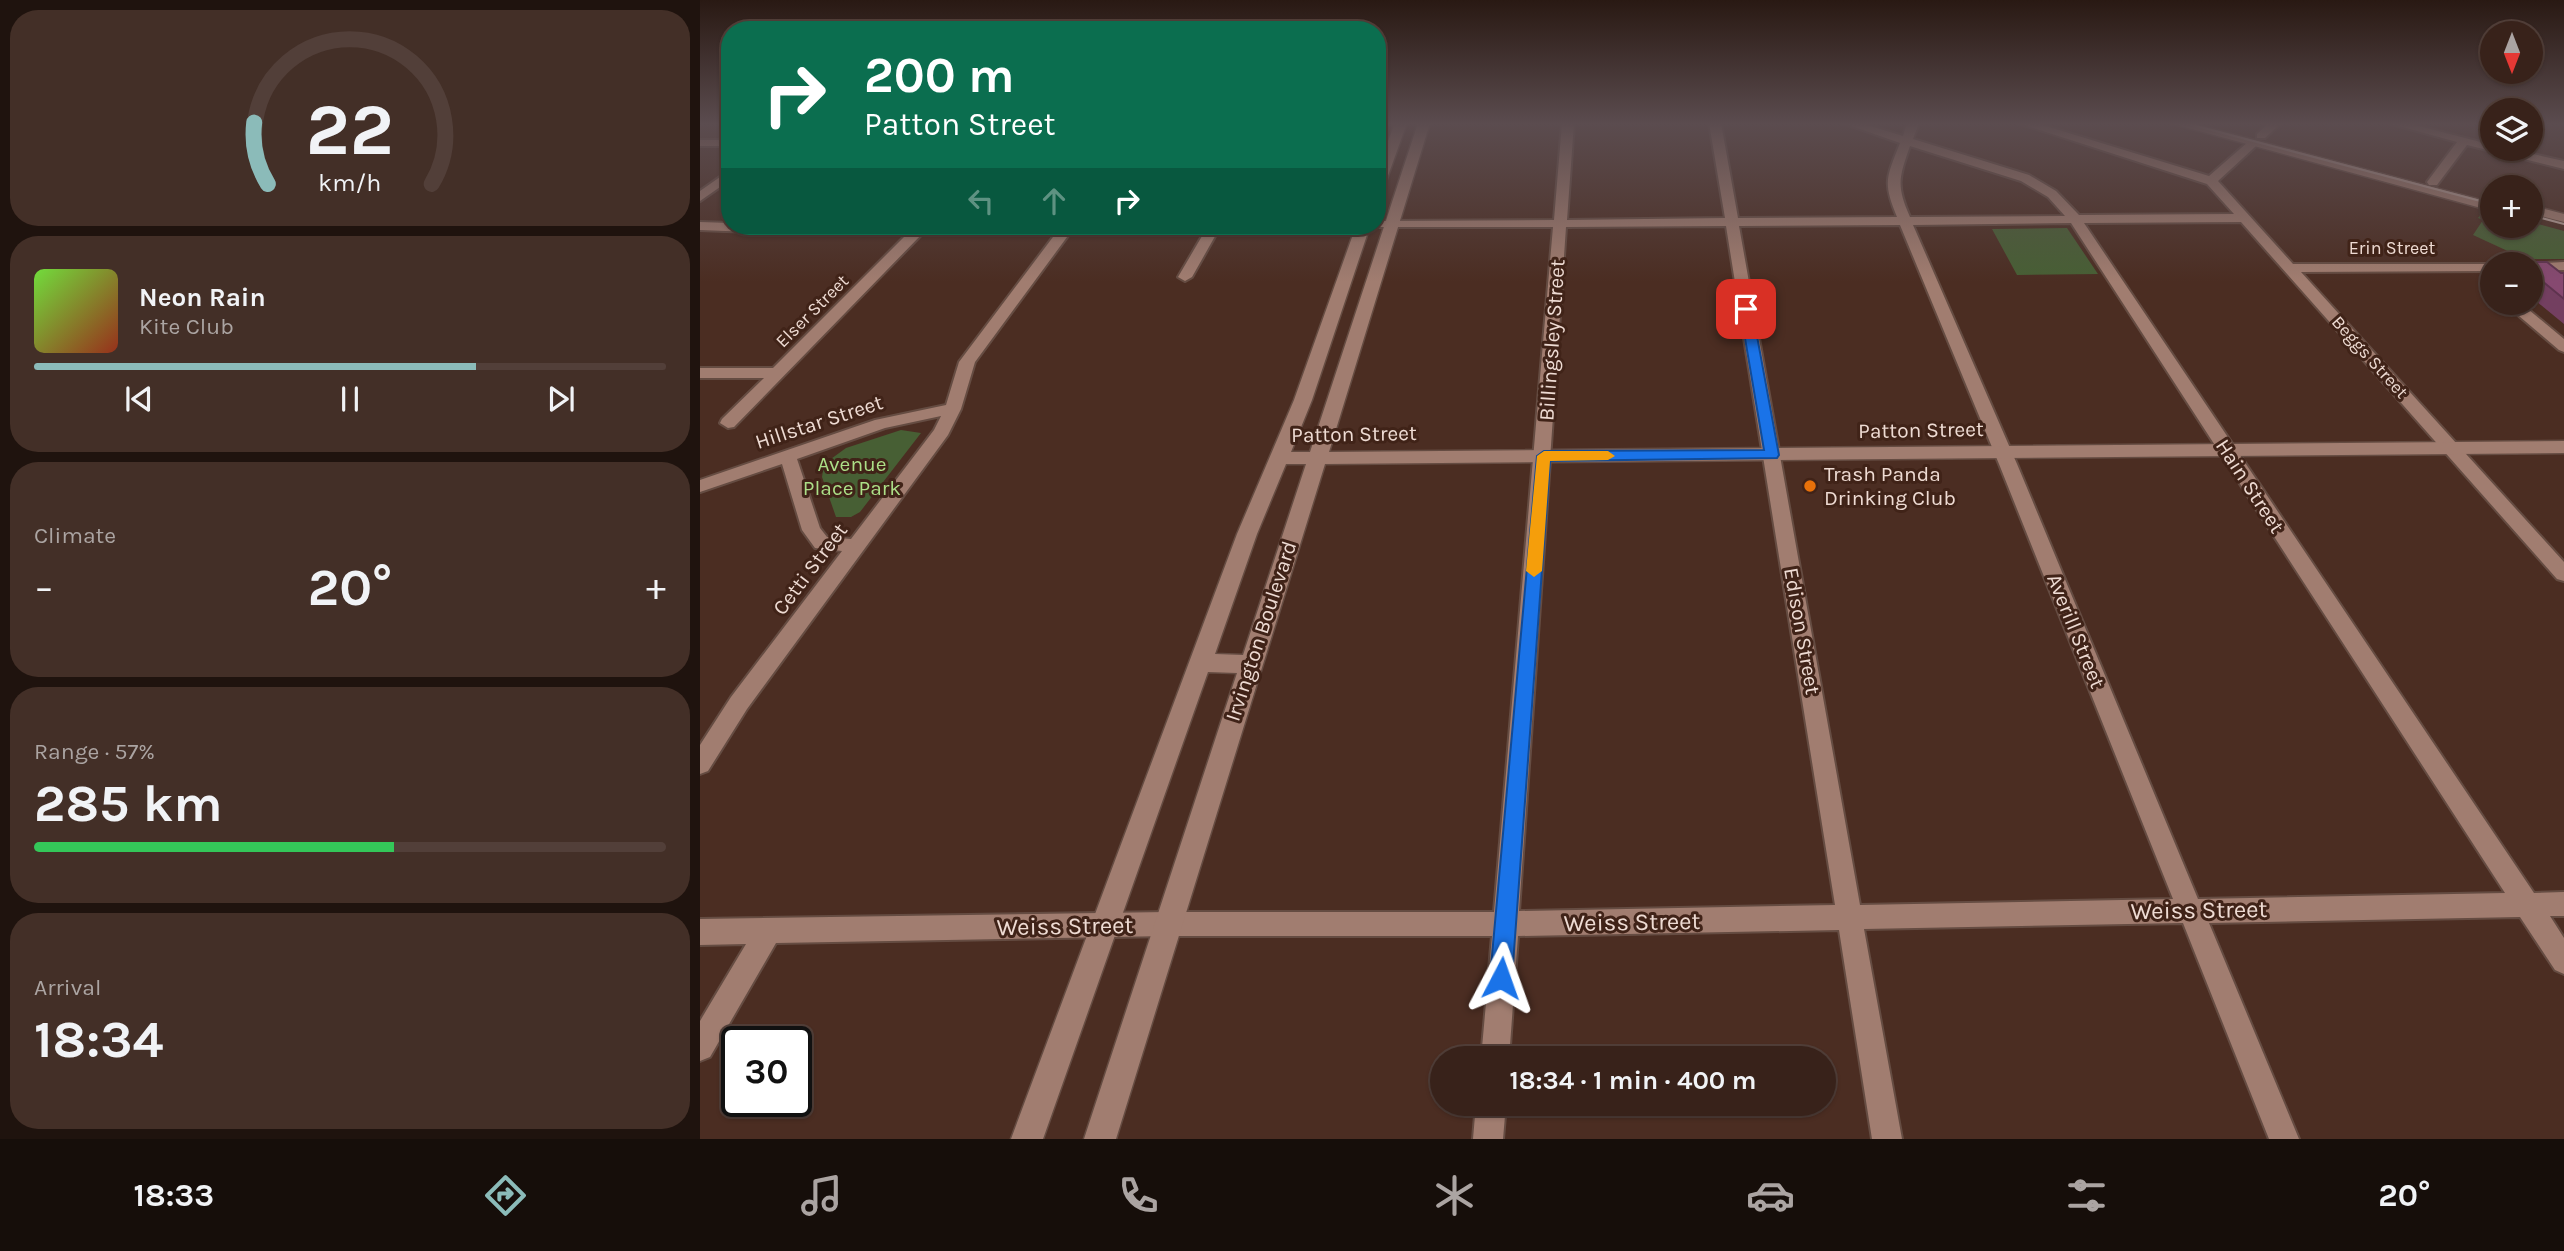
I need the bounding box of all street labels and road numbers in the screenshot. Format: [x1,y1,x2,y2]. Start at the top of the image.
street label: Erin Street [2349,237,2435,259]
street label: Billingsley Street [1534,258,1570,422]
street label: Elser Street [771,270,853,352]
street label: Beggs Street [2327,311,2413,403]
street label: Hillstar Street [752,390,886,454]
street label: Patton Street [1858,417,1984,443]
street label: Patton Street [1291,421,1417,447]
street label: Hain Street [2211,435,2289,538]
street label: Cetti Street [768,518,852,619]
street label: Irvington Boulevard [1221,538,1301,724]
street label: Edison Street [1779,566,1825,696]
street label: Averill Street [2042,570,2110,692]
street label: Weiss Street [2130,895,2268,925]
street label: Weiss Street [1563,907,1701,937]
street label: Weiss Street [996,911,1134,941]

